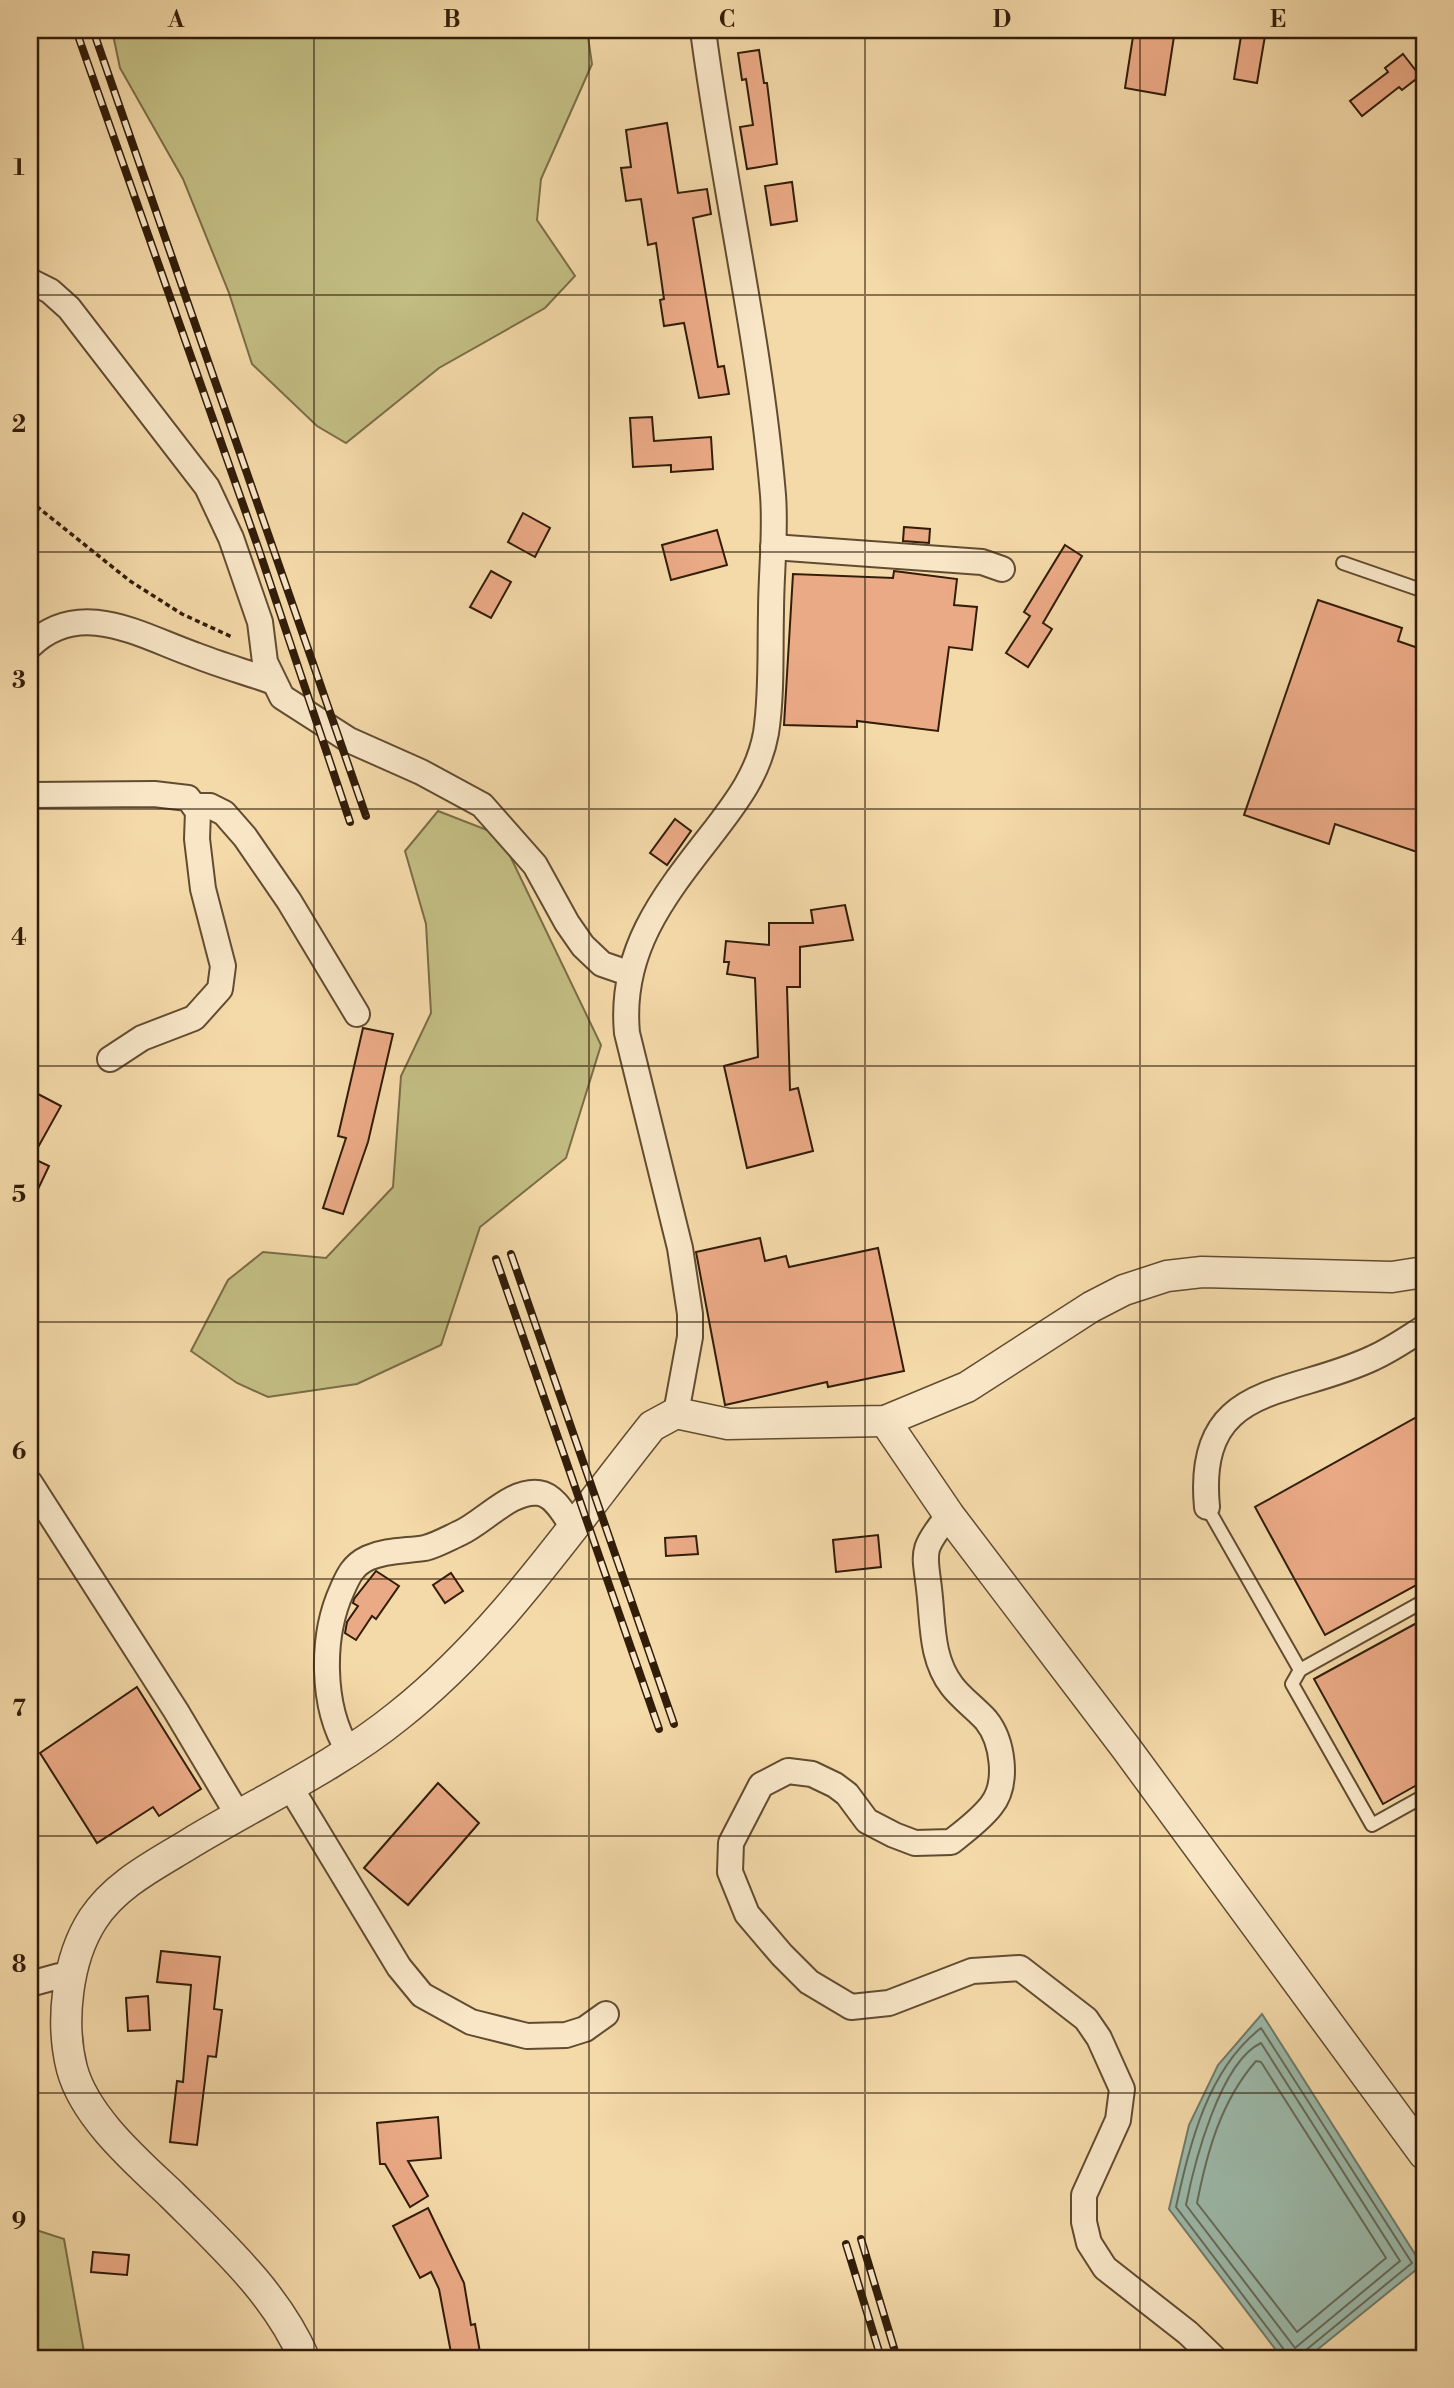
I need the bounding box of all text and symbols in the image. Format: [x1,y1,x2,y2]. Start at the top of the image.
text: A [167,6,185,34]
text: B [443,6,461,34]
text: C [719,6,735,34]
text: D [993,6,1011,34]
text: E [1270,6,1286,34]
text: 1 [13,154,25,182]
text: 2 [12,411,26,439]
text: 3 [12,667,26,695]
text: 4 [11,924,27,952]
text: 5 [12,1181,26,1209]
text: 6 [12,1438,26,1466]
text: 7 [12,1695,26,1723]
text: 8 [12,1951,26,1979]
text: 9 [12,2208,26,2236]

